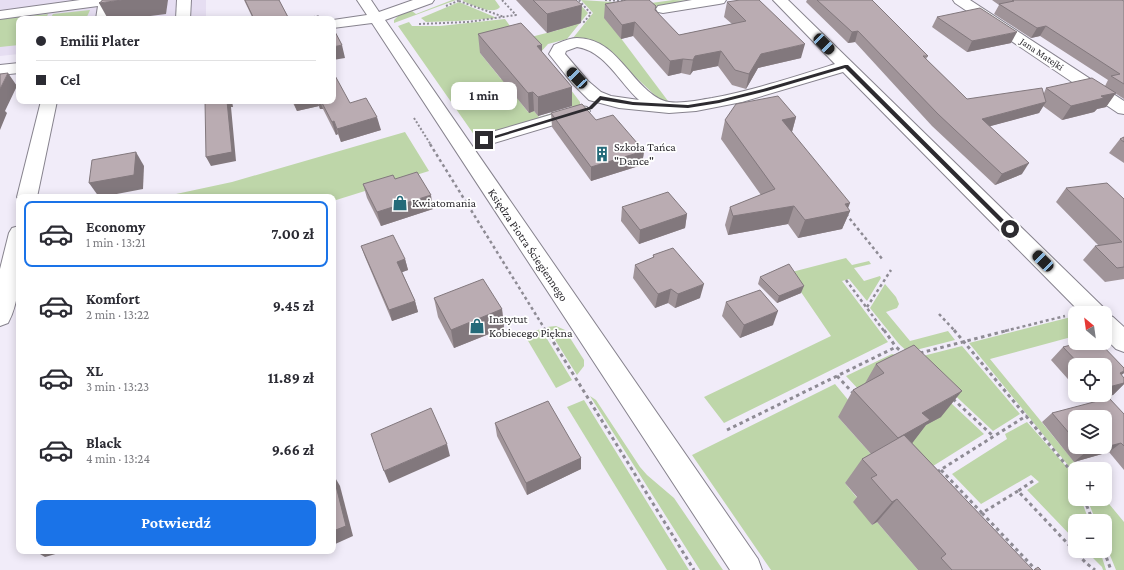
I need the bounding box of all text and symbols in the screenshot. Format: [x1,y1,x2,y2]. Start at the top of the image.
car [811,31,837,57]
text: Emilii Plater [60,33,140,49]
street label: Jana Matejki [1017,35,1066,74]
car [564,65,590,91]
text: Cel [60,72,80,88]
callout: 1 min [451,82,517,110]
text: 1 min [469,88,499,103]
route end [475,131,493,149]
place label: Szkoła Tańca "Dance" [614,140,676,168]
building icon: Szkoła Tańca "Dance" [593,145,611,163]
street label: Księdza Piotra Ściegiennego [485,186,571,304]
shop icon: Kwiatomania [391,194,409,212]
place label: Kwiatomania [412,196,477,210]
icon: car [38,216,74,252]
text: Economy [86,219,145,235]
route start [1001,220,1019,238]
text: 7.00 zł [271,226,314,242]
text: 1 min · 13:21 [86,235,146,250]
car [1030,248,1056,274]
icon: car [38,288,74,324]
text: Komfort [86,291,140,307]
text: 9.45 zł [273,298,314,314]
north arrow [1068,306,1112,350]
map controls [1068,306,1112,558]
text: 2 min · 13:22 [86,307,149,322]
place label: Instytut Kobiecego Piękna [489,312,573,340]
shop icon: Instytut Kobiecego Piękna [468,317,486,335]
button: locate [1068,358,1112,402]
icon: car [38,360,74,396]
text: XL [86,363,103,379]
text: 11.89 zł [268,370,314,386]
text: 3 min · 13:23 [86,379,149,394]
button: layers [1068,410,1112,454]
icon: car [38,432,74,468]
text: Black [86,435,121,451]
text: 9.66 zł [272,442,314,458]
text: 4 min · 13:24 [86,451,150,466]
button: + [1068,462,1112,506]
button: Potwierdź [36,500,316,546]
button: − [1068,514,1112,558]

